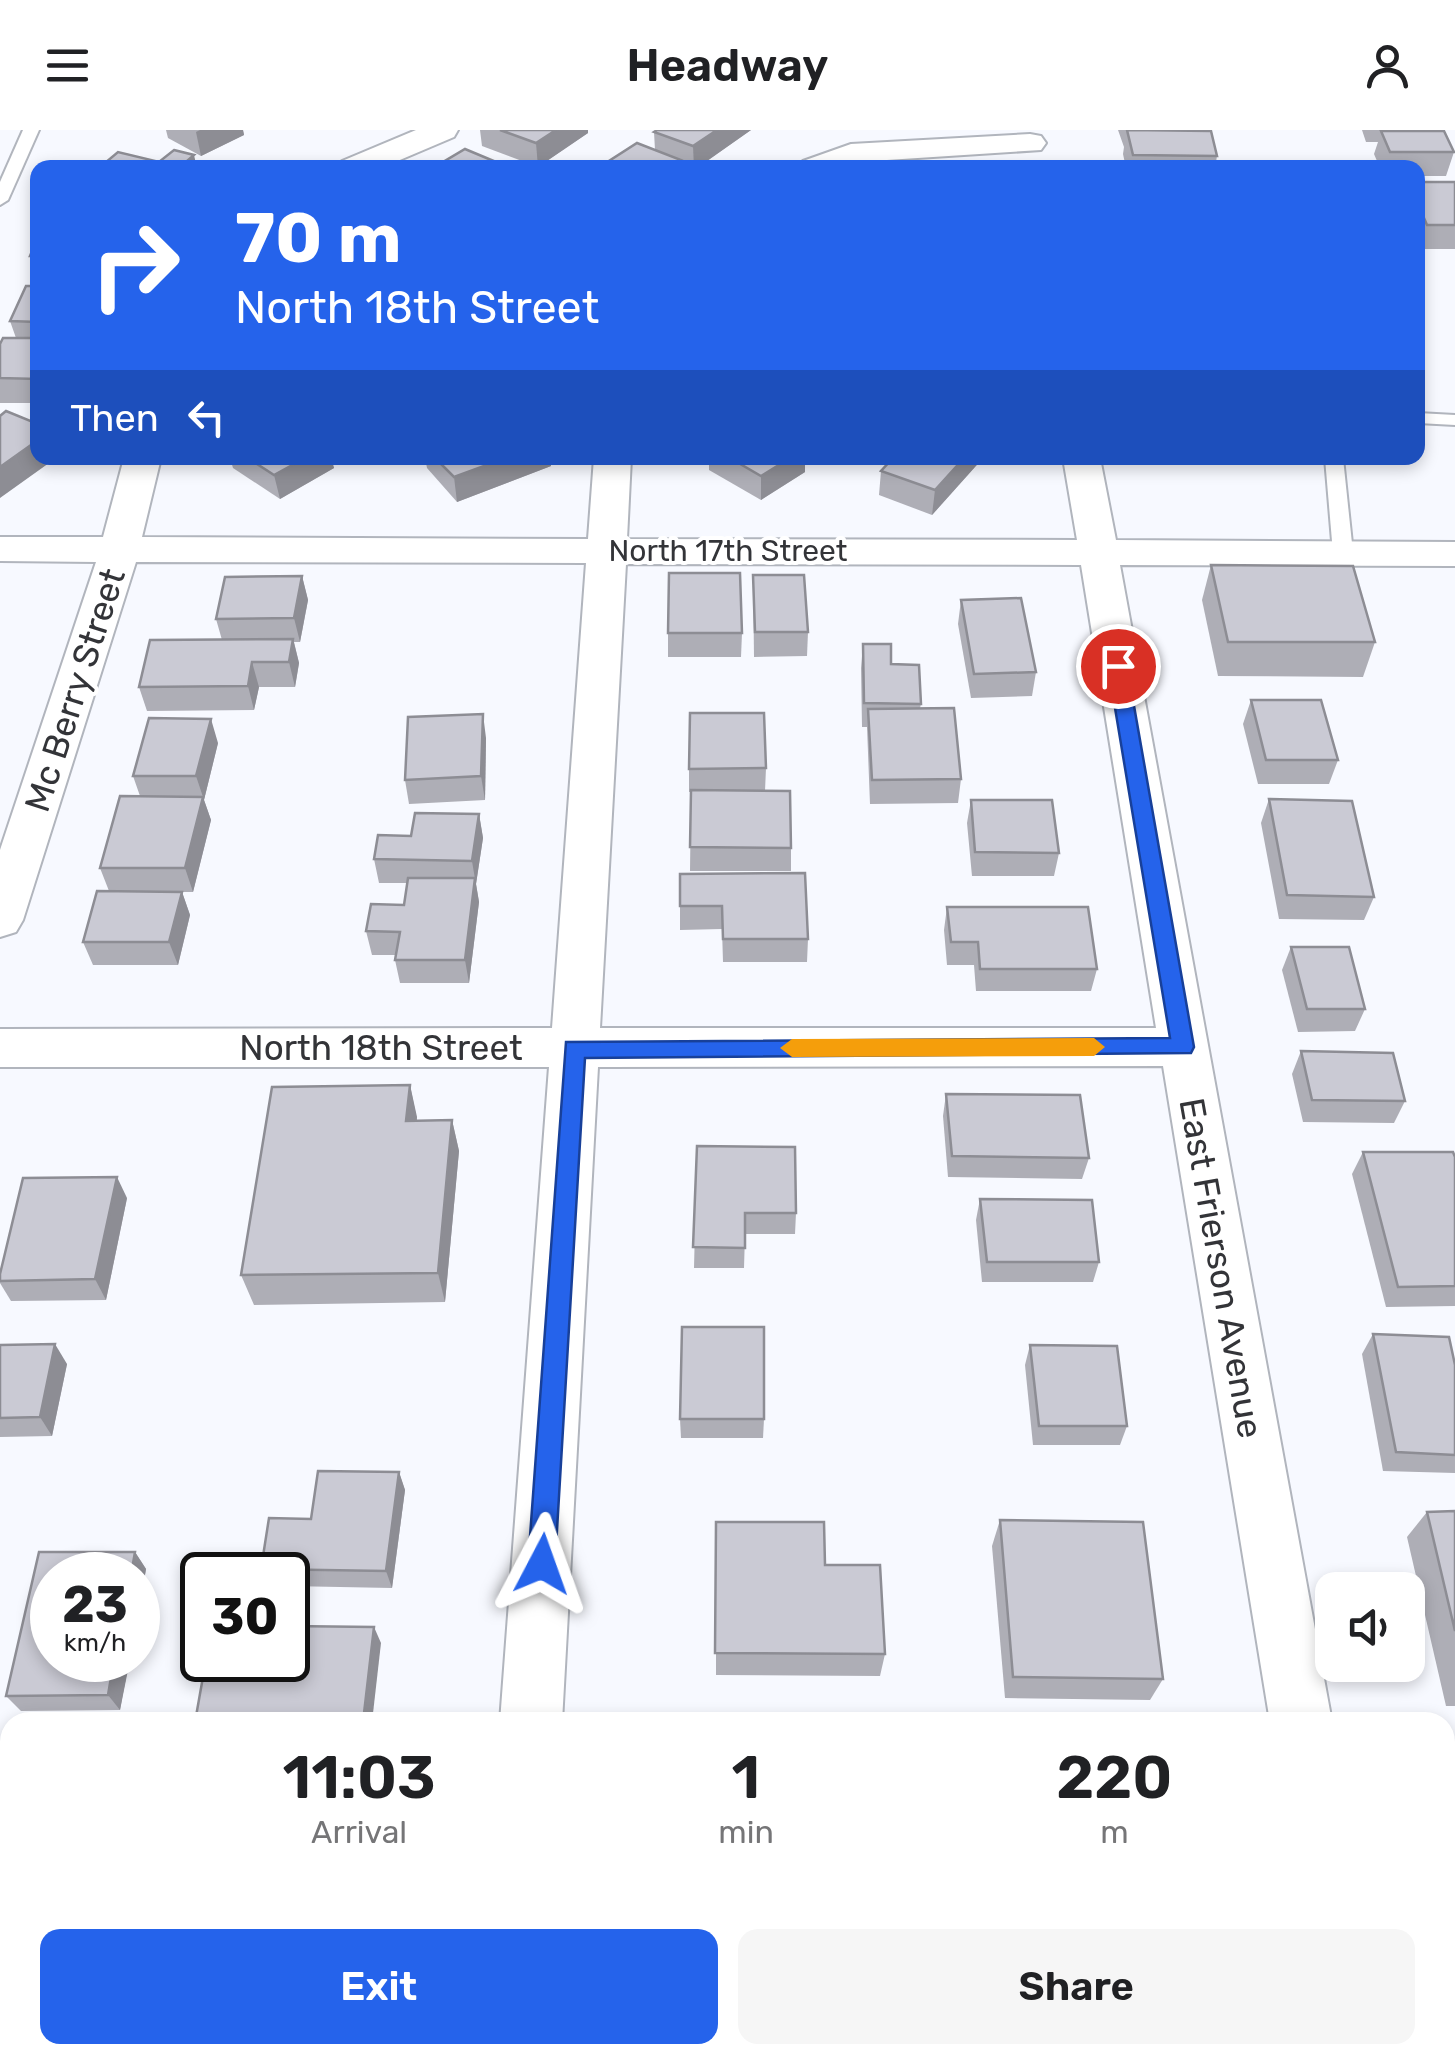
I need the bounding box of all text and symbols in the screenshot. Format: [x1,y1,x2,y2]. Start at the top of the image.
icon: menu [40,38,95,93]
icon: person [1360,38,1415,93]
text: Headway [627,39,828,92]
text: 70 m [235,197,402,280]
icon: right [70,200,200,330]
text: North 18th Street [235,281,599,334]
icon: left [179,390,234,445]
text: Then [70,395,159,441]
street label: North 17th Street [608,533,848,569]
street label: Mc Berry Street [16,563,134,817]
pin [1076,624,1161,709]
icon: arrive [1091,639,1146,694]
street label: North 18th Street [239,1027,523,1069]
street label: East Frierson Avenue [1170,1095,1272,1441]
position arrow [490,1512,594,1616]
speed limit sign: 30 [180,1552,310,1682]
map controls [1315,1572,1425,1682]
button: sound [1315,1572,1425,1682]
text: 23 [62,1575,128,1635]
text: km/h [64,1628,126,1657]
text: 11:03 [283,1742,436,1813]
text: 1 [732,1742,760,1813]
text: 220 [1056,1742,1172,1813]
text: Arrival [311,1813,407,1851]
text: min [718,1813,774,1851]
text: m [1100,1813,1129,1851]
button: Exit [40,1929,718,2044]
button: Share [738,1929,1415,2044]

